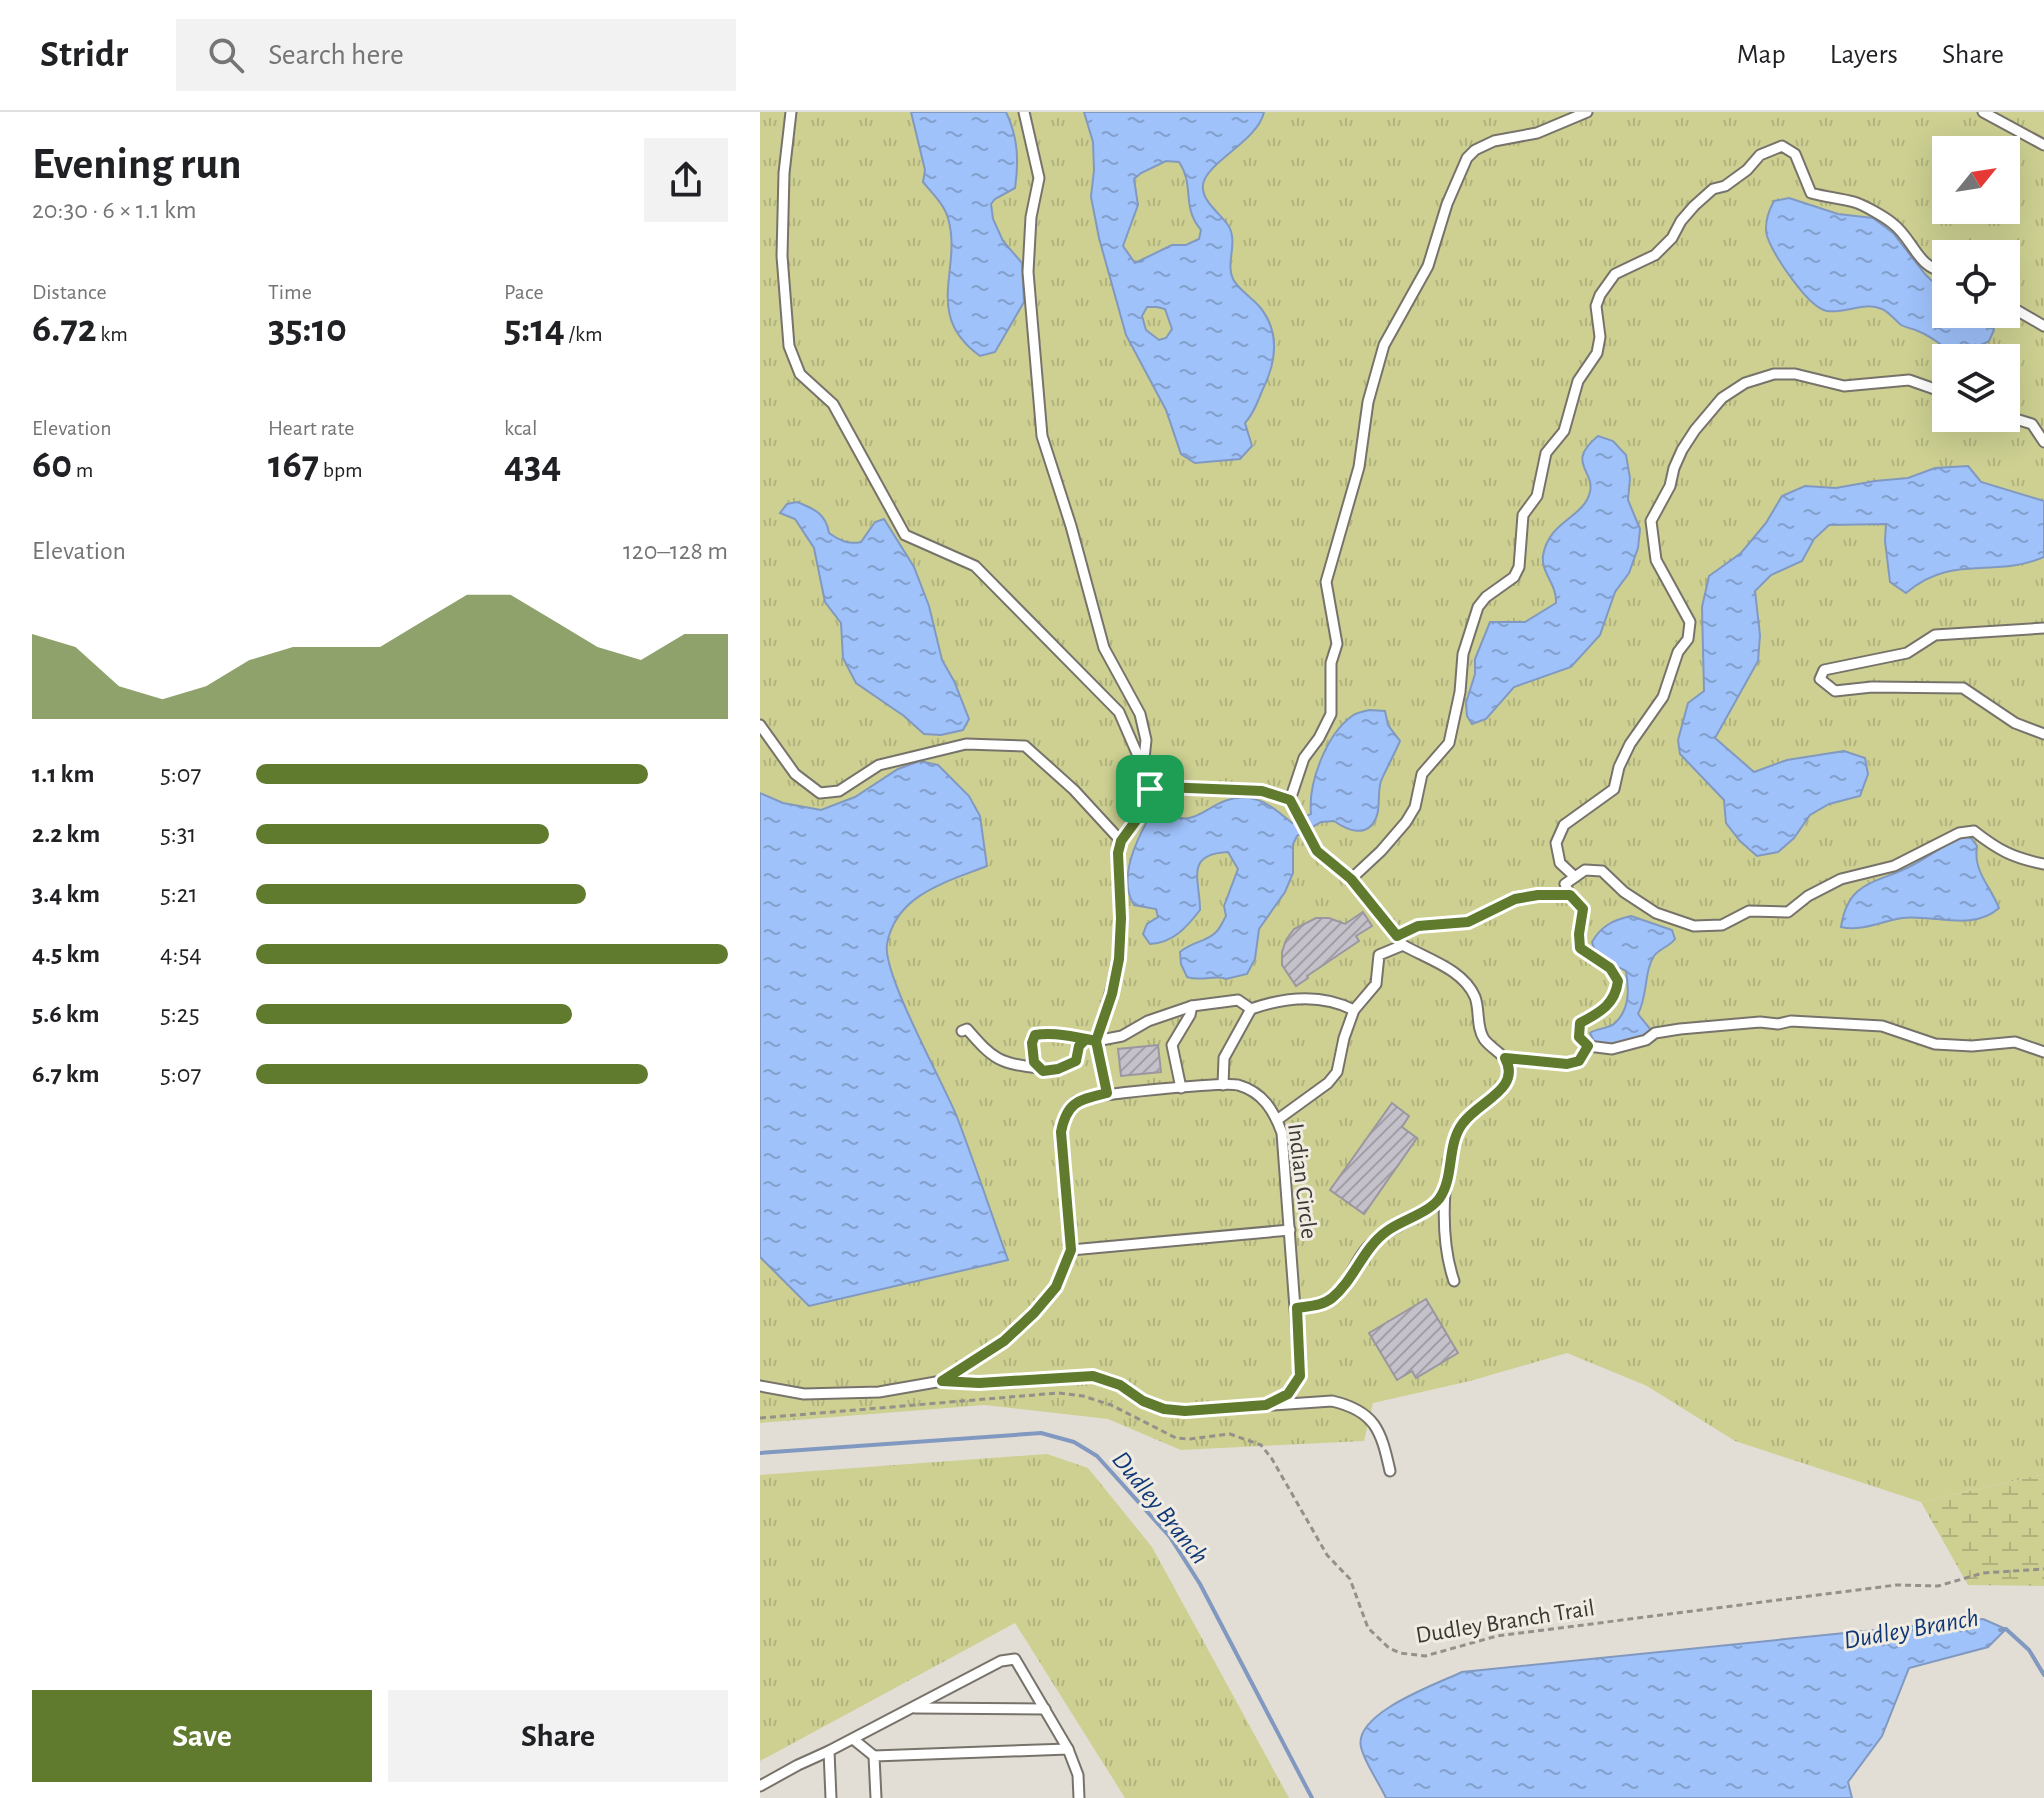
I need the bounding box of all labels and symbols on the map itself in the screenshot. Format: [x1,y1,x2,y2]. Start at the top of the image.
north arrow [1932,136,2020,224]
pin [1116,755,1184,823]
street label: Indian Circle [1283,1122,1321,1240]
water label: Dudley Branch [1107,1446,1213,1569]
street label: Dudley Branch Trail [1414,1596,1596,1648]
water label: Dudley Branch [1842,1604,1981,1654]

